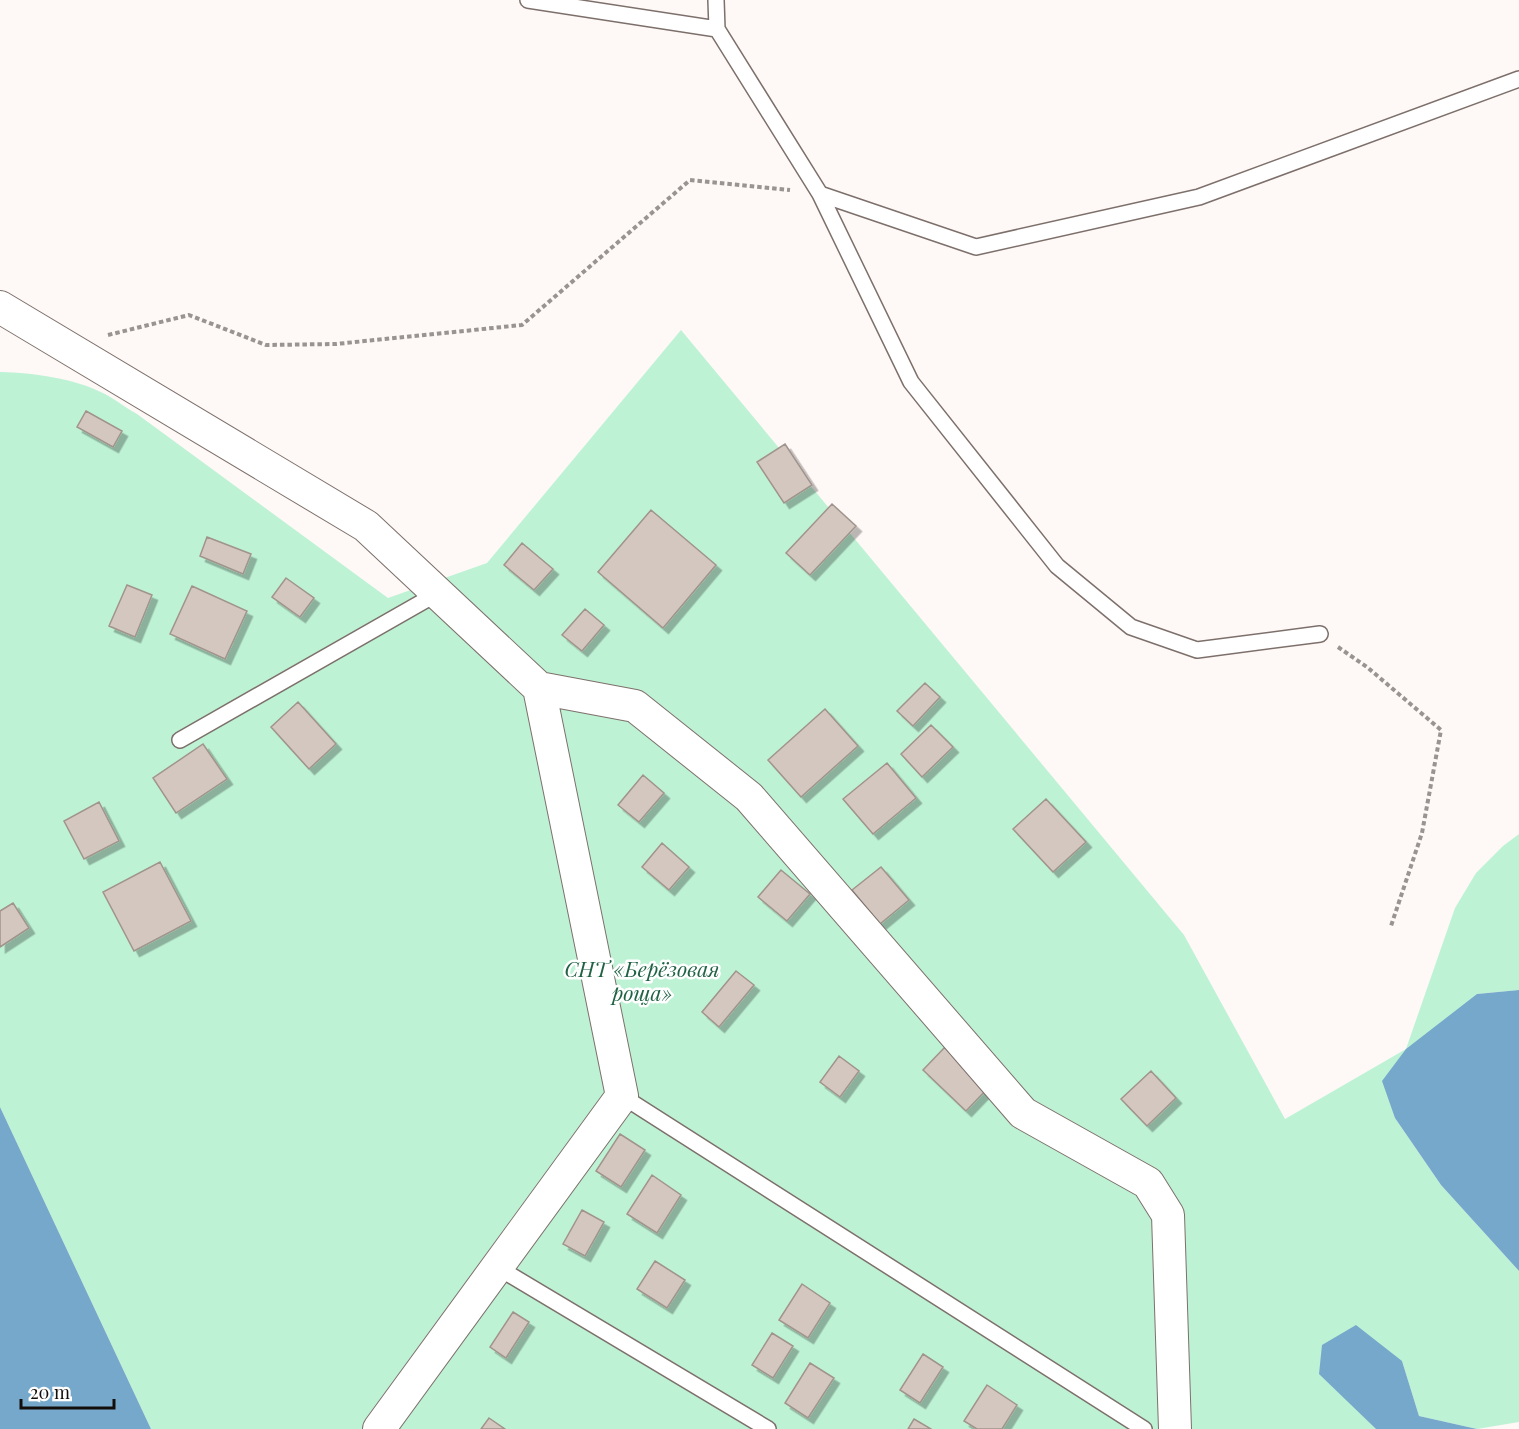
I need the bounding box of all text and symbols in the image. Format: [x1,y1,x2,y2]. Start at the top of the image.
park label: СНТ «Берёзовая роща» [565,954,719,1006]
scale bar [21,1372,114,1410]
text: 20 m [30,1380,70,1404]

